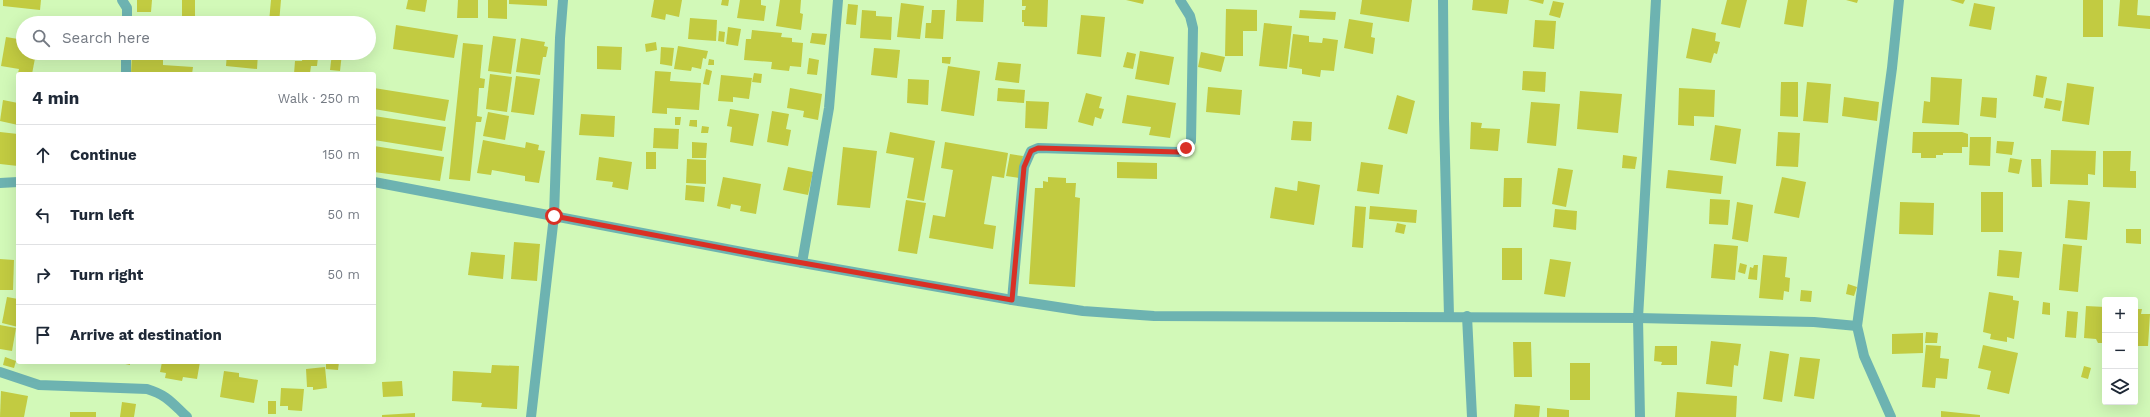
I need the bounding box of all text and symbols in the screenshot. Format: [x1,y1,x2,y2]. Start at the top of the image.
search box [16,16,376,60]
icon: search [30,27,52,49]
text: Search here [62,29,150,47]
text: 4 min [32,88,79,108]
text: Walk · 250 m [278,91,360,106]
route end [1177,139,1195,157]
icon: ahead [32,144,54,166]
text: Continue [70,146,137,164]
text: 150 m [322,147,360,162]
icon: left [32,204,54,226]
text: Turn left [70,206,134,224]
text: 50 m [328,207,360,222]
route start [545,207,563,225]
icon: right [32,264,54,286]
text: Turn right [70,266,143,284]
text: 50 m [328,267,360,282]
map controls [2102,297,2138,405]
button: + [2102,297,2138,333]
icon: arrive [32,324,54,346]
text: Arrive at destination [70,326,222,344]
button: − [2102,333,2138,369]
button: layers [2102,369,2138,405]

